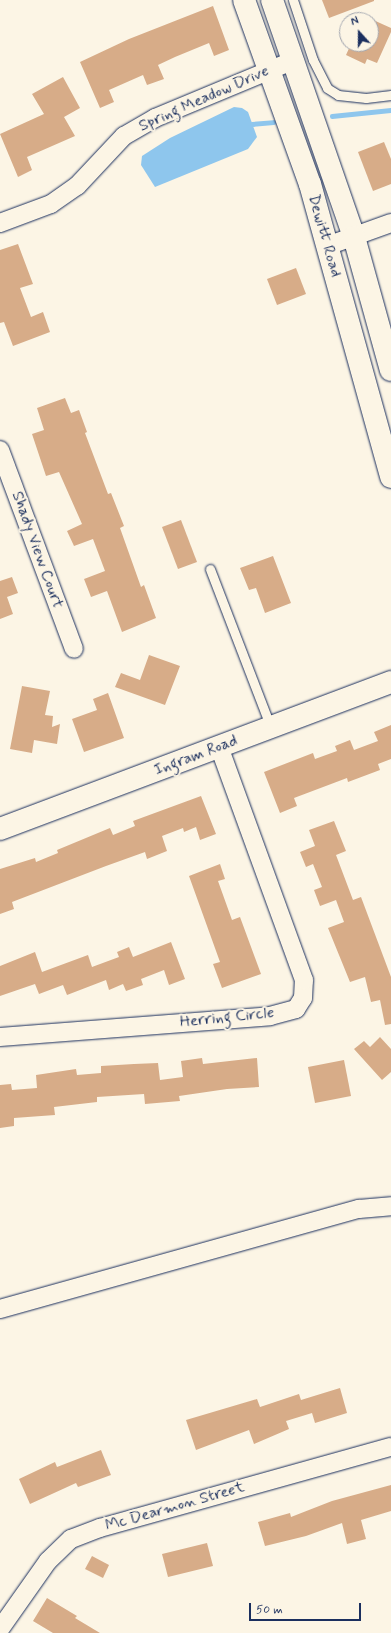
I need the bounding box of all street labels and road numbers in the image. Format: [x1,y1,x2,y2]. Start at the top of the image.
street label: Spring Meadow Drive [135,61,273,137]
street label: Dewitt Road [303,192,345,280]
street label: Shady View Court [7,490,67,610]
street label: Ingram Road [152,731,240,781]
street label: Herring Circle [179,1003,275,1033]
street label: Mc Dearmon Street [105,1478,245,1536]

